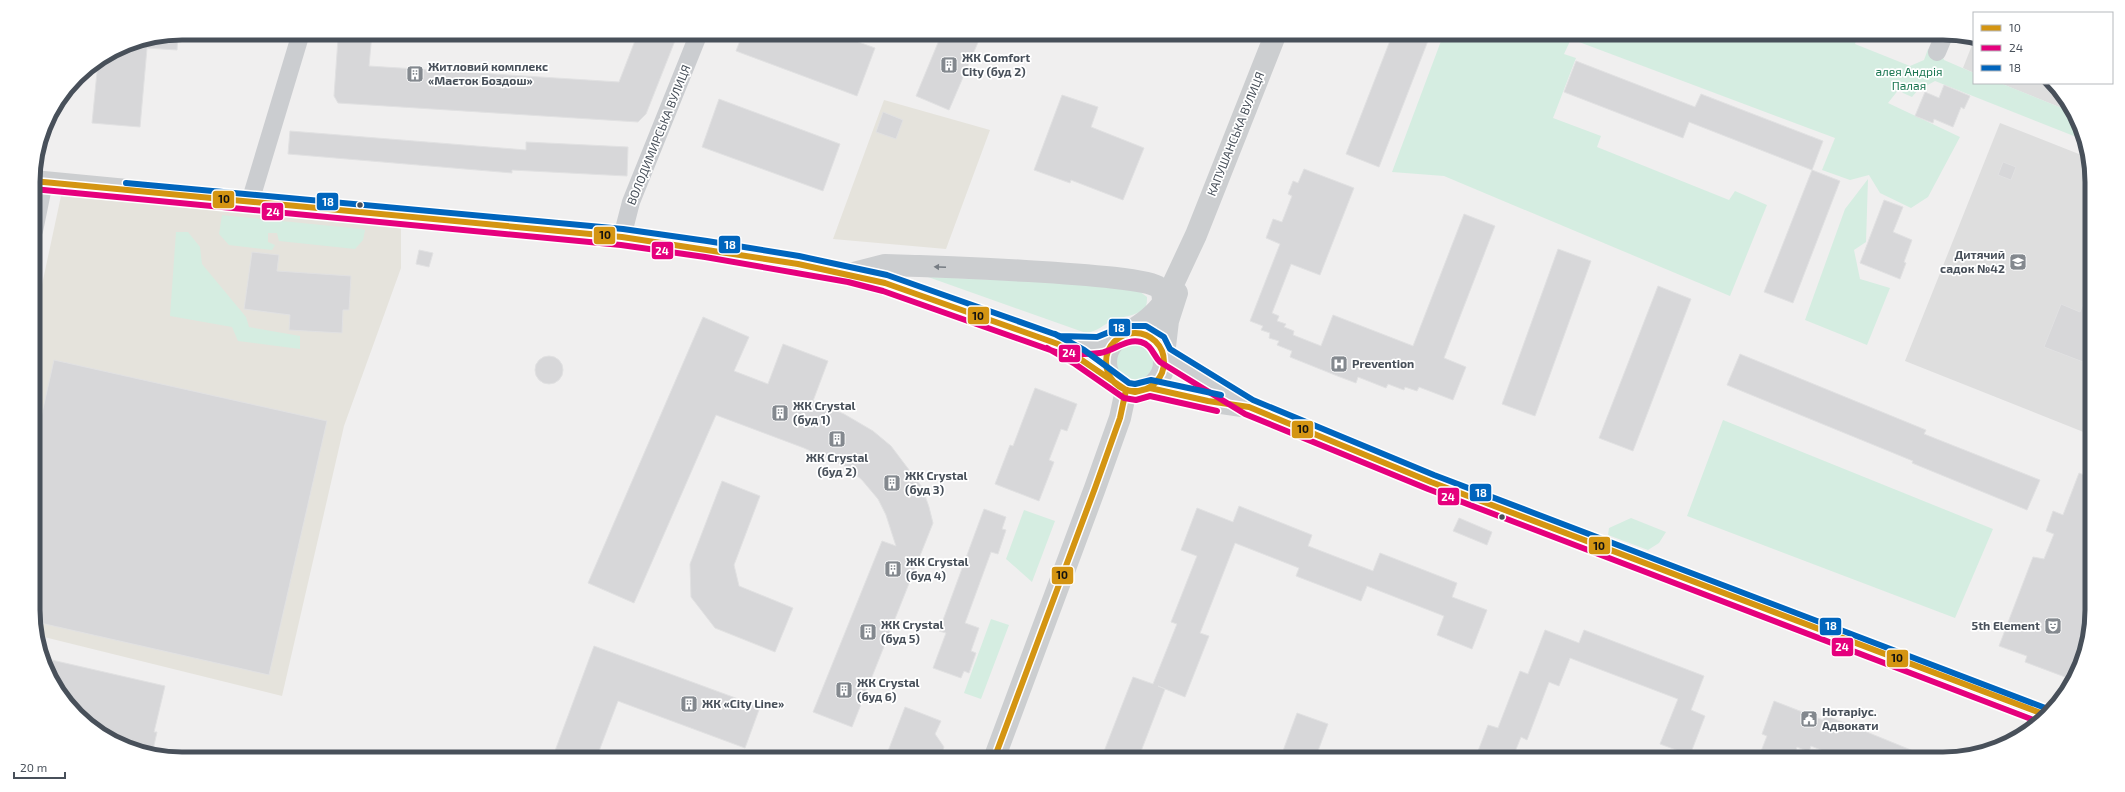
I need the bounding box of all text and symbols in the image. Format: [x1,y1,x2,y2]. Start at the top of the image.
legend [1973,12,2113,84]
text: 10 [2009,20,2021,34]
text: 24 [2009,40,2023,54]
place label: ЖК Comfort City (буд 2) [962,50,1030,79]
building icon: ЖК Comfort City (буд 2) [939,55,959,75]
place label: Житловий комплекс «Маєток Боздош» [428,59,548,87]
text: 18 [2009,60,2021,74]
street label: ВОЛОДИМИРСЬКА ВУЛИЦЯ [623,62,693,207]
building icon: Житловий комплекс «Маєток Боздош» [405,64,425,84]
park label: алея Андрія Палая [1875,64,1943,92]
street label: КАПУШАНСЬКА ВУЛИЦЯ [1204,69,1266,198]
line badge: 10 [212,190,235,209]
text: 10 [218,192,230,205]
line badge: 18 [316,192,339,211]
text: 18 [322,195,334,208]
unlabelled marker [355,200,365,210]
line badge: 24 [261,202,284,221]
text: 24 [266,205,280,218]
line badge: 10 [593,226,616,245]
text: 10 [599,228,611,241]
line badge: 18 [718,235,741,254]
text: 18 [724,238,736,251]
line badge: 24 [651,241,674,260]
text: 24 [655,244,669,257]
place label: Дитячий садок №42 [1940,247,2005,275]
school or university icon: Дитячий садок №42 [2008,252,2028,272]
one-way arrow [933,264,946,270]
line badge: 10 [967,306,990,325]
text: 10 [972,309,984,322]
line badge: 18 [1108,318,1131,337]
text: 18 [1113,321,1125,334]
line badge: 24 [1058,344,1081,363]
text: 24 [1062,346,1076,359]
hospital icon: Prevention [1329,354,1349,374]
place label: Prevention [1352,356,1414,370]
place label: ЖК Crystal (буд 1) [793,398,856,426]
building icon: ЖК Crystal (буд 1) [770,403,790,423]
line badge: 10 [1291,420,1314,439]
text: 10 [1297,422,1309,435]
building icon: ЖК Crystal (буд 2) [827,429,847,449]
place label: ЖК Crystal (буд 2) [806,450,868,478]
place label: ЖК Crystal (буд 3) [905,468,968,496]
building icon: ЖК Crystal (буд 3) [882,473,902,493]
line badge: 18 [1469,483,1492,502]
text: 18 [1475,486,1487,499]
line badge: 24 [1437,487,1460,506]
text: 24 [1441,490,1455,503]
unlabelled marker [1497,512,1507,522]
line badge: 10 [1588,536,1611,555]
text: 10 [1593,539,1605,552]
place label: ЖК Crystal (буд 4) [906,554,969,582]
building icon: ЖК Crystal (буд 4) [883,559,903,579]
line badge: 10 [1051,566,1074,585]
text: 10 [1056,568,1068,581]
theatre icon: 5th Element [2043,616,2063,636]
place label: ЖК Crystal (буд 5) [881,617,944,645]
line badge: 18 [1819,617,1842,636]
place label: 5th Element [1972,618,2040,632]
text: 18 [1825,619,1837,632]
building icon: ЖК Crystal (буд 5) [858,622,878,642]
line badge: 24 [1831,637,1854,657]
text: 24 [1835,640,1849,653]
line badge: 10 [1886,649,1909,668]
text: 10 [1891,651,1903,664]
place label: ЖК Crystal (буд 6) [857,675,920,703]
building icon: ЖК Crystal (буд 6) [834,680,854,700]
building icon: ЖК «City Line» [679,694,699,714]
place label: ЖК «City Line» [702,696,784,711]
place label: Нотаріус. Адвокати [1822,704,1879,732]
public building icon: Нотаріус. Адвокати [1799,709,1819,729]
scale bar [14,754,65,780]
text: 20 m [20,760,47,774]

